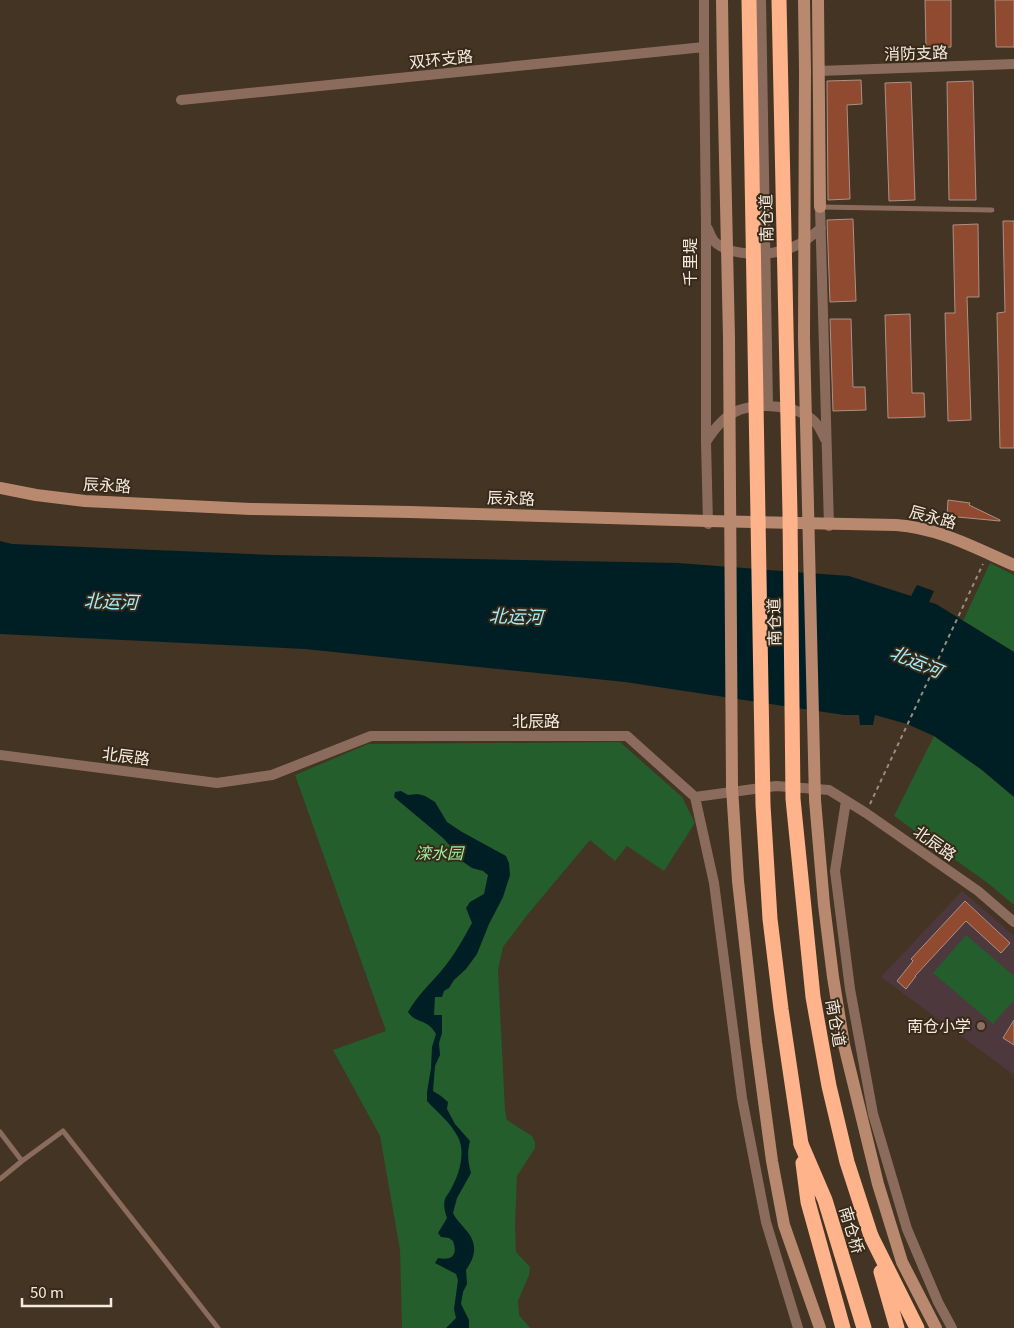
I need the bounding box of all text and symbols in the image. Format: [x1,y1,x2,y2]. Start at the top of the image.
street label: 消防支路 [884,39,948,65]
street label: 双环支路 [408,43,474,73]
street label: 南仓道 [753,194,777,242]
street label: 千里堤 [677,238,701,286]
street label: 辰永路 [82,471,132,497]
street label: 辰永路 [487,484,535,510]
street label: 辰永路 [907,498,960,534]
water label: 北运河 [84,586,142,614]
street label: 南仓道 [761,598,785,646]
water label: 北运河 [489,601,547,629]
water label: 北运河 [887,638,949,684]
street label: 北辰路 [512,708,560,732]
street label: 北辰路 [101,740,151,770]
street label: 北辰路 [909,819,962,866]
park label: 滦水园 [415,840,465,864]
street label: 南仓道 [821,997,853,1049]
place label: 南仓小学 [907,1013,971,1037]
marker: 南仓小学 [975,1020,987,1032]
street label: 南仓桥 [834,1203,871,1256]
scale bar [22,1276,111,1308]
text: 50 m [30,1281,64,1302]

